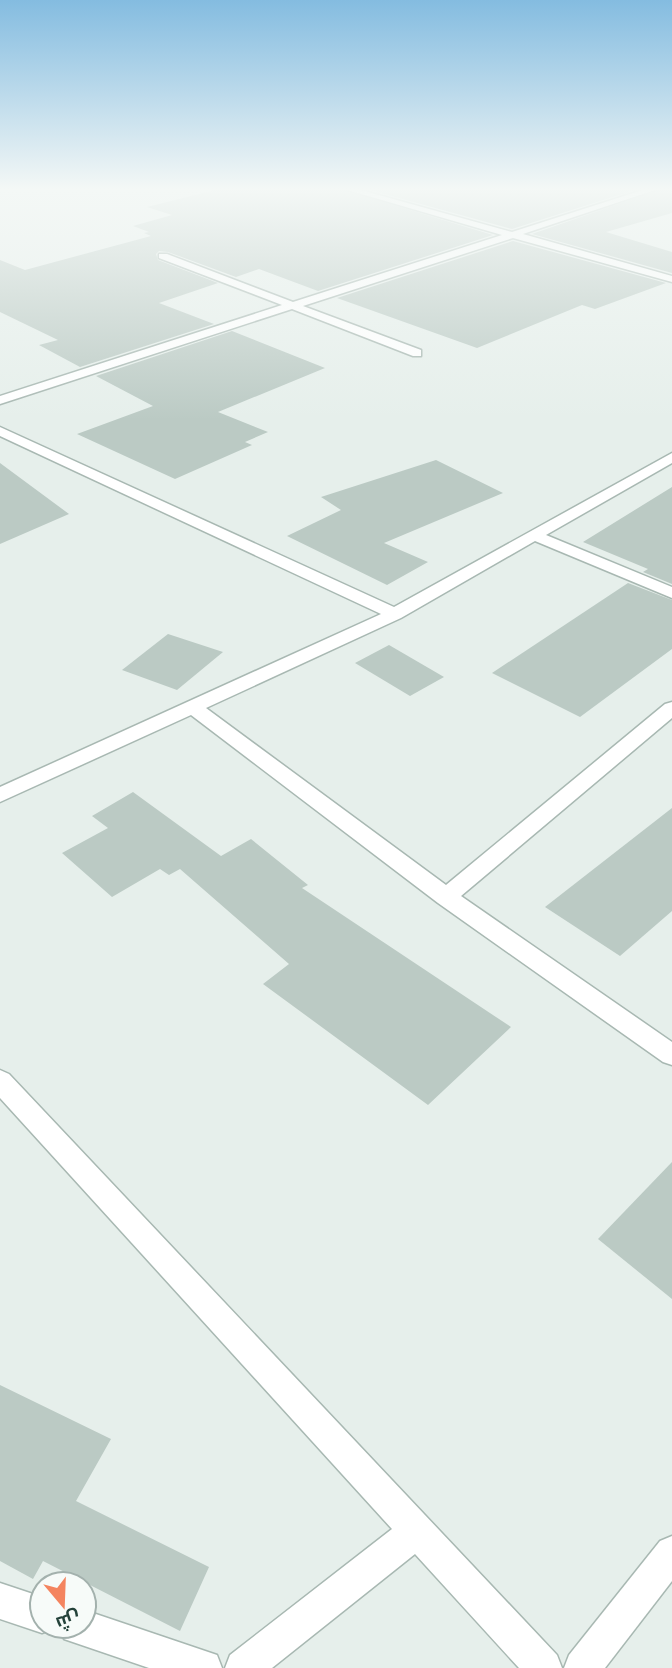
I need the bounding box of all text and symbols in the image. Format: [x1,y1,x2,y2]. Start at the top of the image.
north arrow [28,1570,98,1640]
text: ش [53,1606,84,1635]

